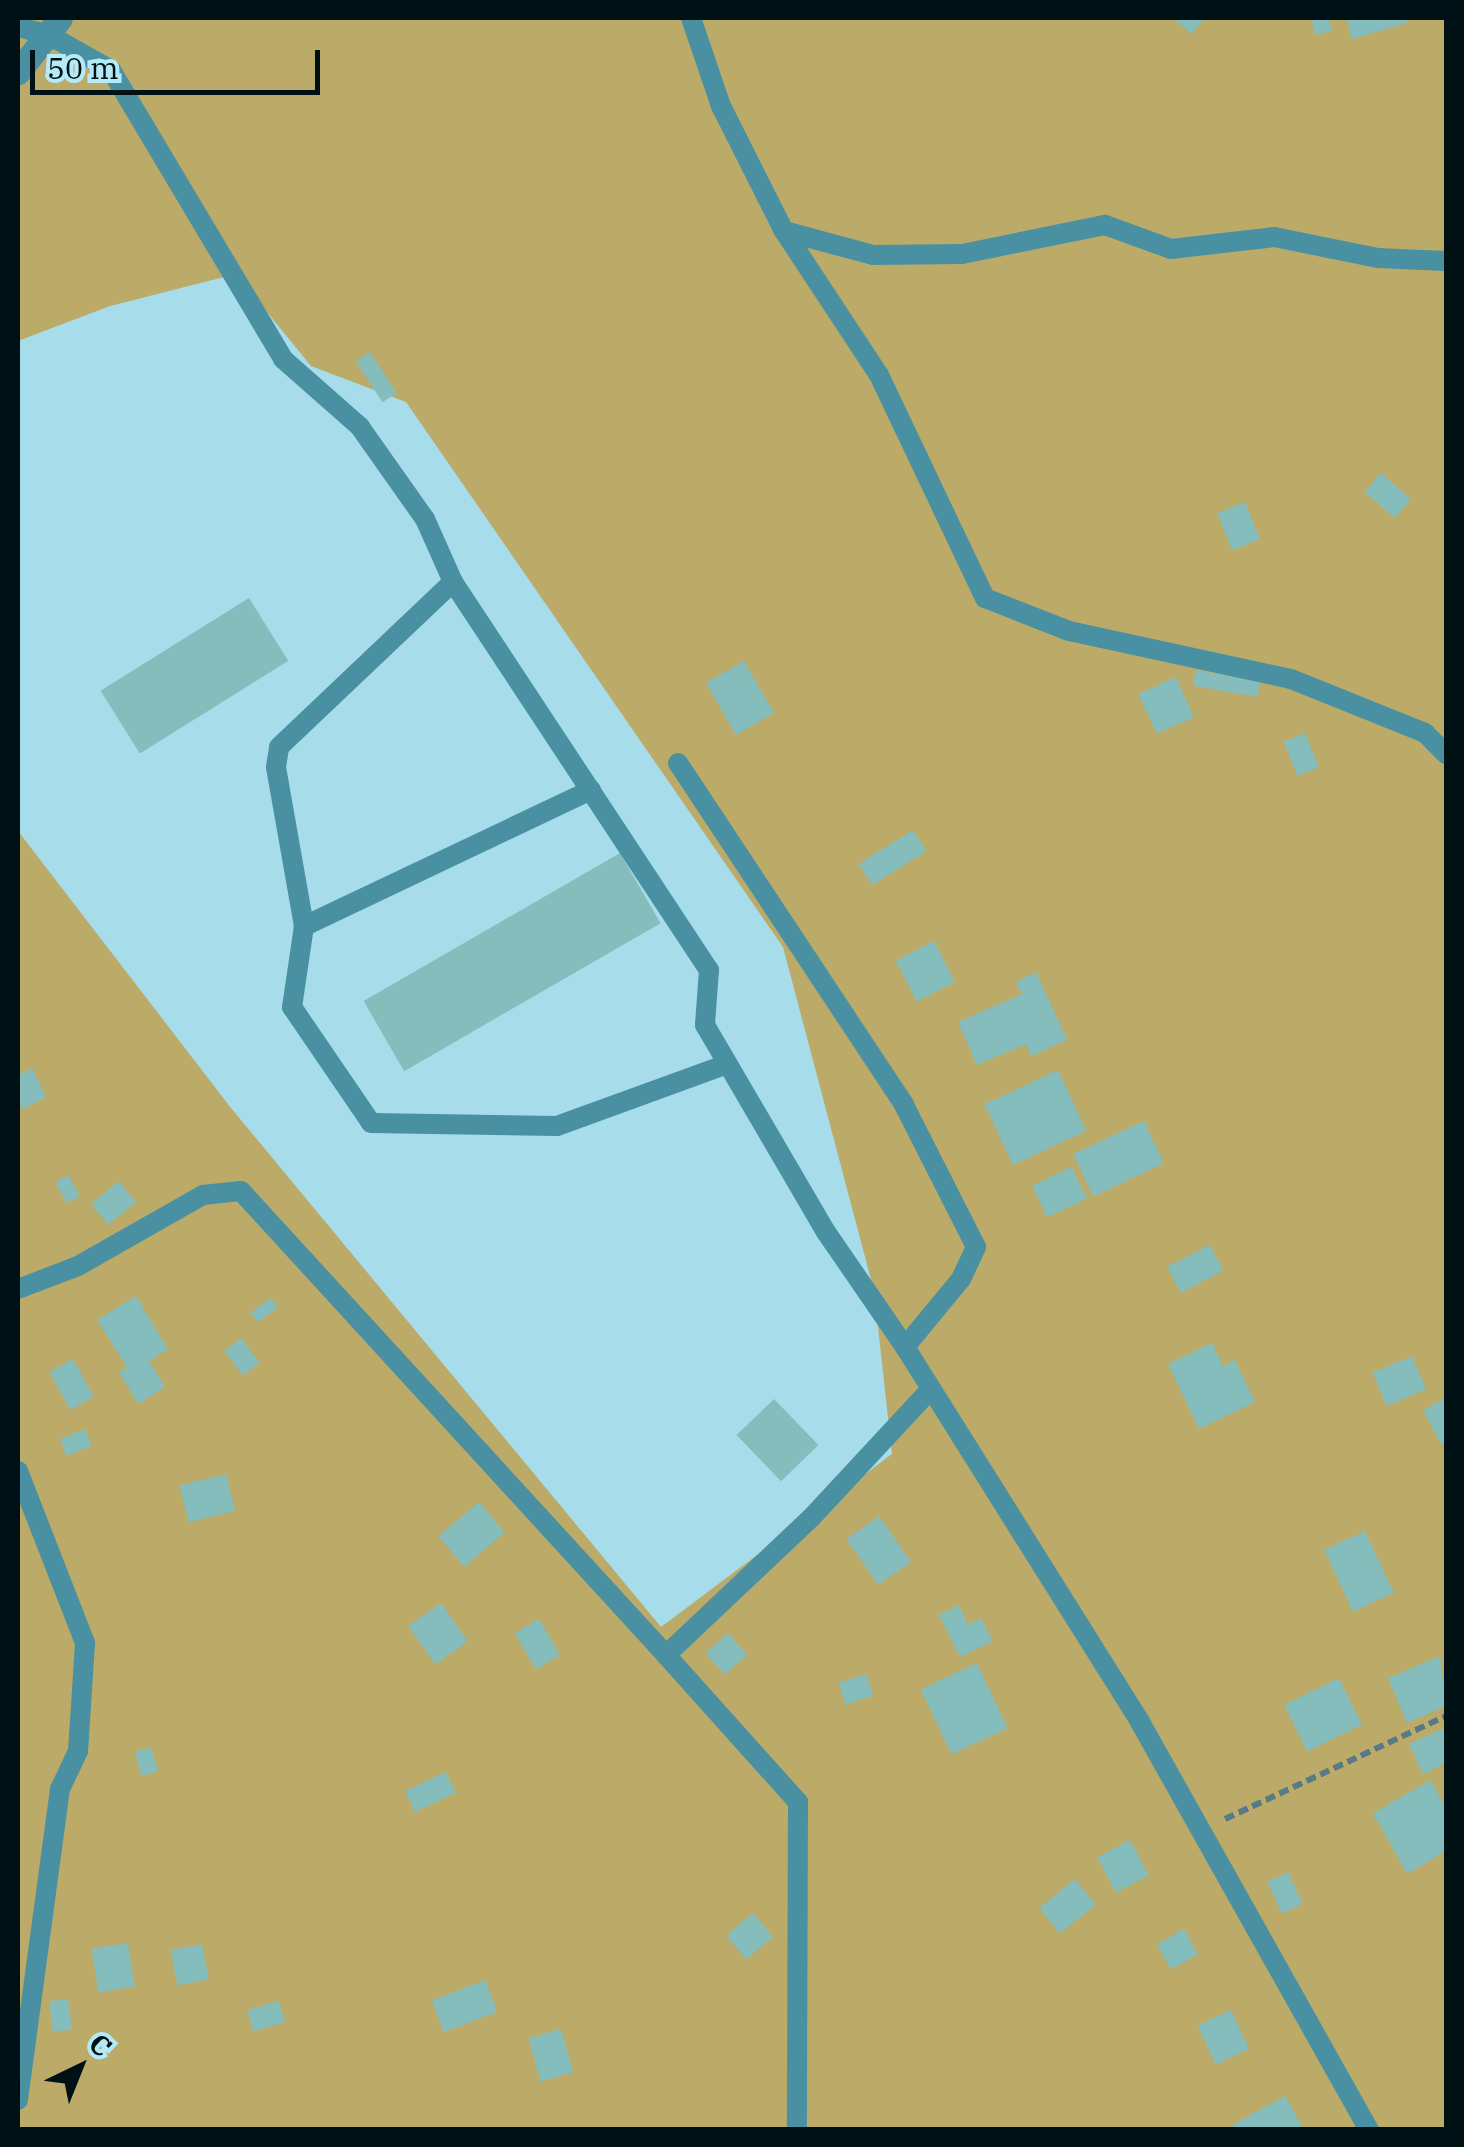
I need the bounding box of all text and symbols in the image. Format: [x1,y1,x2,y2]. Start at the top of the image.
scale bar [35,30,325,92]
text: 50 m [47,48,119,87]
north arrow [30,2017,130,2117]
text: С [81,2025,120,2065]

